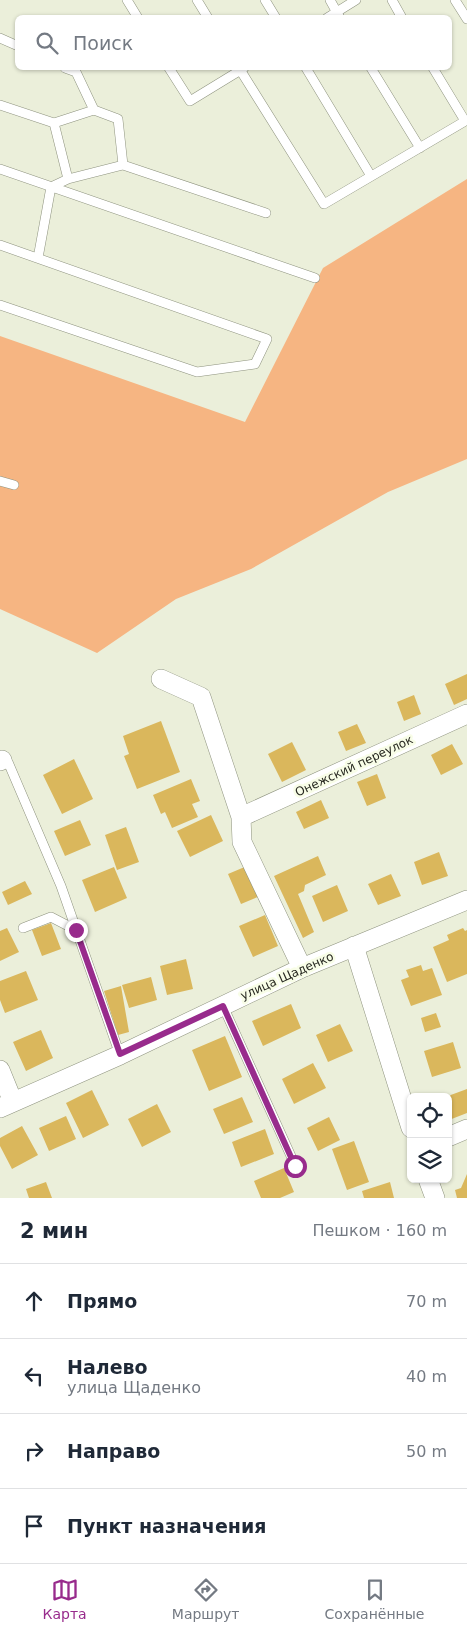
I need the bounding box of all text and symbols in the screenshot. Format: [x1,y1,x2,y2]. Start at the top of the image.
search box [15,15,452,70]
icon: search [33,29,61,57]
text: Поиск [73,32,133,54]
street label: Онежский переулок [293,733,415,799]
route end [65,919,88,942]
street label: улица Щаденко [238,949,336,1003]
map controls [407,1093,452,1183]
button: locate [407,1093,452,1138]
button: layers [407,1138,452,1183]
route start [284,1155,307,1178]
text: 2 мин [20,1219,88,1243]
text: Пешком · 160 m [312,1221,447,1240]
icon: ahead [20,1287,48,1315]
text: Прямо [67,1290,137,1312]
text: 70 m [406,1292,447,1311]
text: Налево [67,1356,148,1378]
icon: left [20,1362,48,1390]
text: 40 m [406,1367,447,1386]
text: улица Щаденко [67,1378,201,1397]
icon: right [20,1437,48,1465]
text: Направо [67,1440,160,1462]
text: 50 m [406,1442,447,1461]
icon: arrive [20,1512,48,1540]
text: Пункт назначения [67,1515,266,1537]
tab: Карта [43,1576,87,1622]
tab: Маршрут [172,1576,239,1622]
tab: Сохранённые [325,1576,424,1622]

